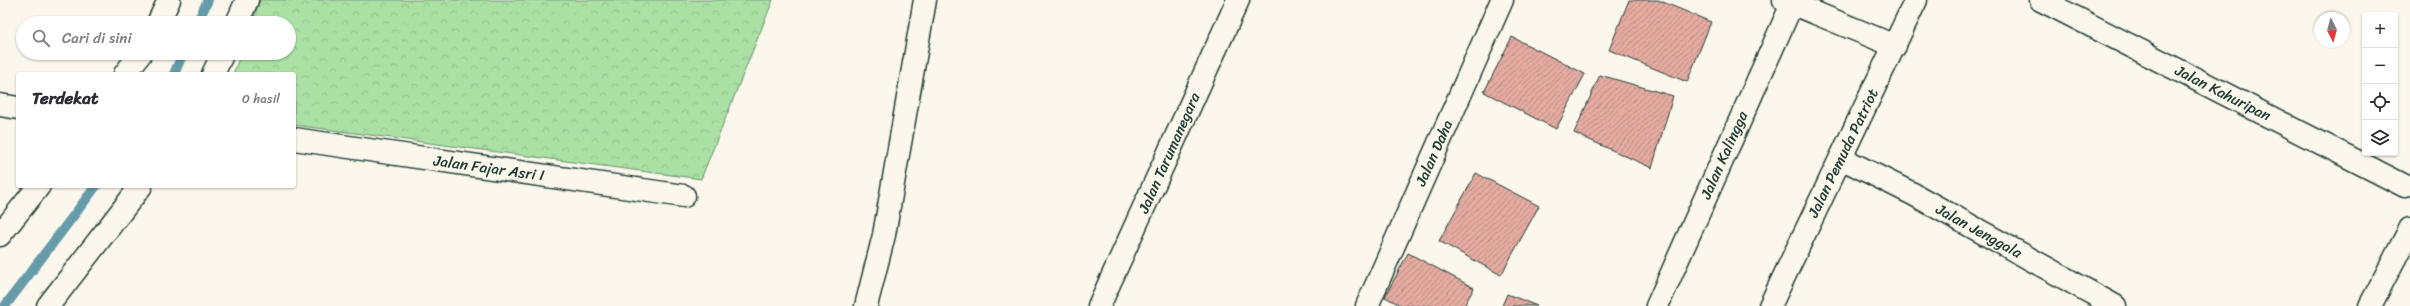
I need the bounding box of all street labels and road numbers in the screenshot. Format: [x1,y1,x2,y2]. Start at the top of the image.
street label: Jalan Kahuripan [2170,57,2276,128]
street label: Jalan Pemuda Patriot [1800,84,1886,223]
street label: Jalan Tarumanegara [1130,88,1207,219]
street label: Jalan Kalingga [1693,106,1755,204]
street label: Jalan Daha [1407,115,1460,191]
street label: Jalan Fajar Asri I [431,147,546,189]
street label: Jalan Jenggala [1930,196,2027,266]

